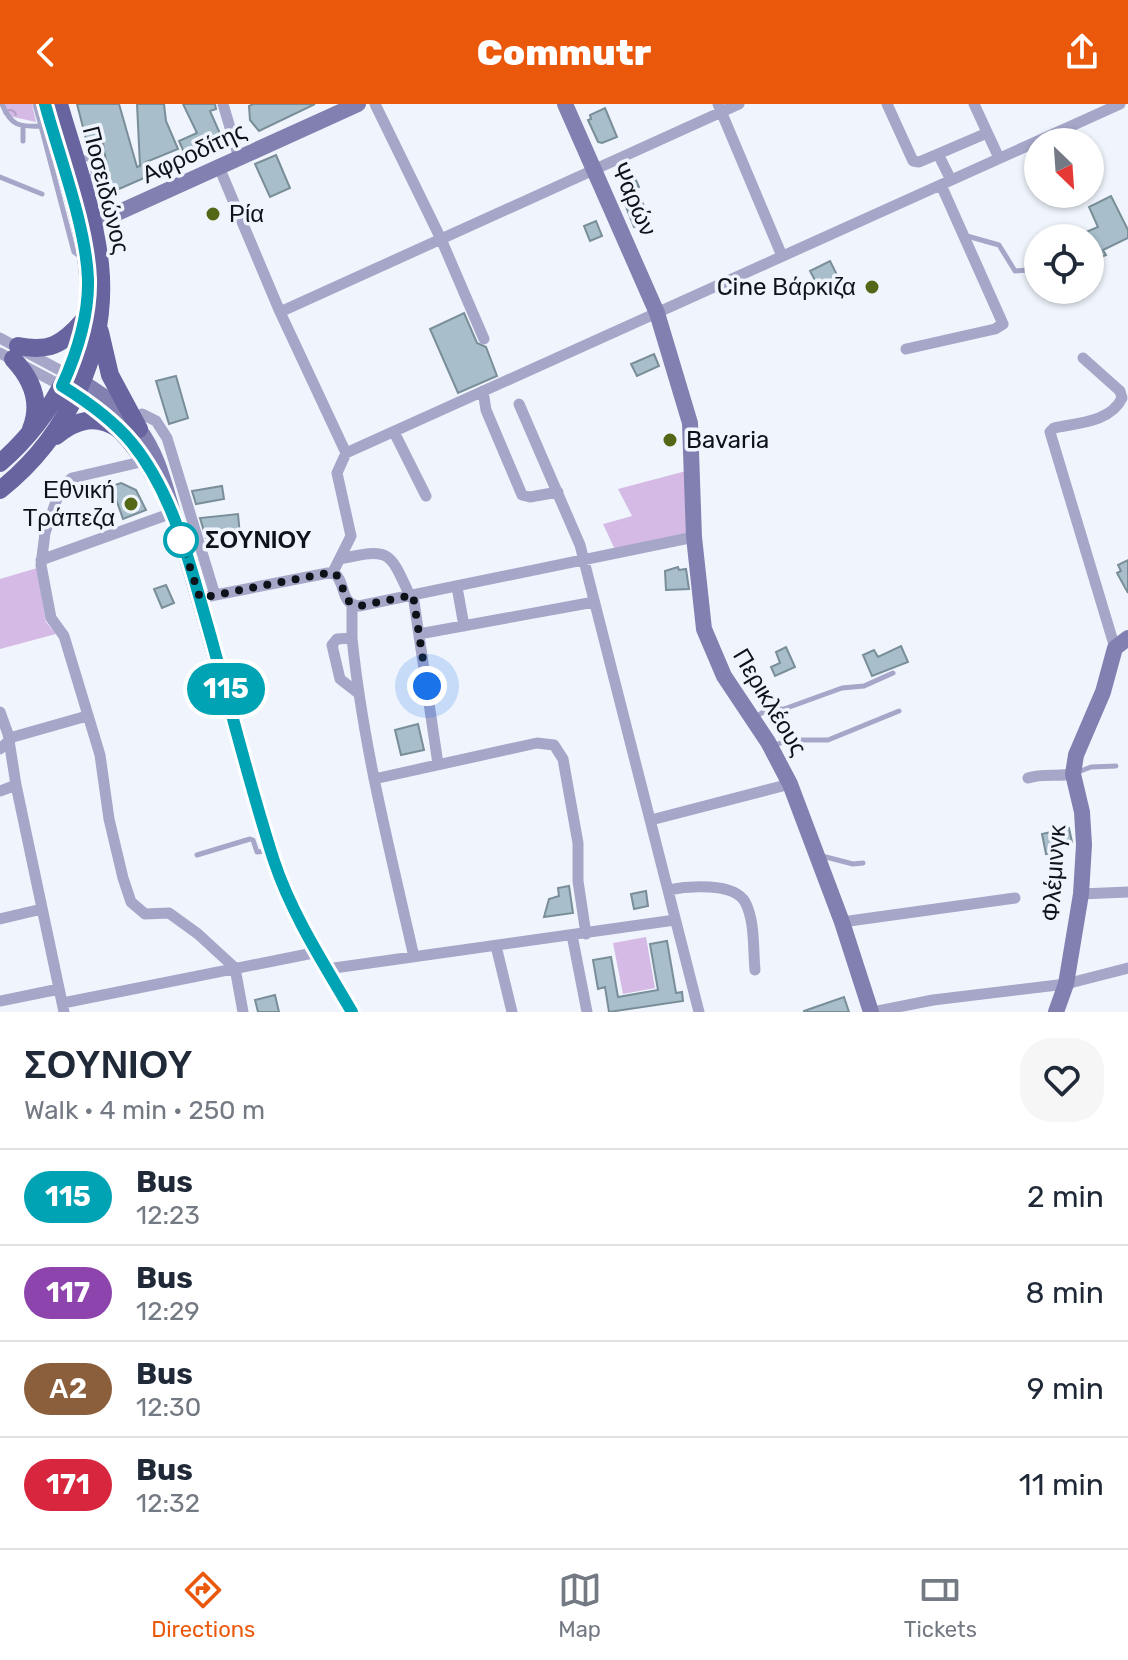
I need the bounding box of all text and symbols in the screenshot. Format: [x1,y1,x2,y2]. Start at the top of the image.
icon: back [24,30,68,74]
icon: share [1060,30,1104,74]
text: Commutr [477,31,651,74]
street label: Αφροδίτης [137,117,251,189]
street label: Ποσειδώνος [77,123,135,257]
north arrow [1024,128,1104,208]
map controls [1024,128,1104,304]
street label: Ψαρών [605,158,663,240]
place label: Ρία [229,200,264,228]
marker: Ρία [204,205,222,223]
button: locate [1024,224,1104,304]
place label: Cine Βάρκιζα [717,273,856,301]
marker: Cine Βάρκιζα [863,278,881,296]
place label: Bavaria [686,426,769,454]
marker: Bavaria [661,431,679,449]
place label: Εθνική Τράπεζα [23,476,115,532]
marker: Εθνική Τράπεζα [122,495,140,513]
marker: ΣΟΥΝΙΟΥ [164,523,198,557]
place label: ΣΟΥΝΙΟΥ [205,526,311,554]
street label: Περικλέους [727,643,813,761]
line badge: 115 [180,663,272,715]
your location [407,666,447,706]
text: 115 [203,672,249,705]
street label: Φλέμινγκ [1037,823,1071,922]
button: heart [1020,1038,1104,1122]
text: ΣΟΥΝΙΟΥ [24,1042,193,1088]
text: Walk · 4 min · 250 m [24,1095,265,1126]
text: Bus [136,1164,193,1200]
text: 2 min [1027,1179,1104,1215]
text: 115 [45,1180,91,1213]
text: 12:23 [136,1200,200,1231]
text: Bus [136,1260,193,1296]
text: 8 min [1025,1275,1104,1311]
text: 117 [46,1276,90,1309]
text: 12:29 [136,1296,200,1327]
text: Bus [136,1356,193,1392]
text: 9 min [1027,1371,1104,1407]
text: Α2 [49,1372,87,1405]
text: 12:30 [136,1392,201,1423]
text: Bus [136,1452,193,1488]
text: 11 min [1019,1467,1104,1503]
text: 171 [46,1468,90,1501]
text: 12:32 [136,1488,200,1519]
tab: Directions [151,1568,255,1643]
tab: Map [558,1568,602,1643]
tab: Tickets [904,1568,977,1643]

